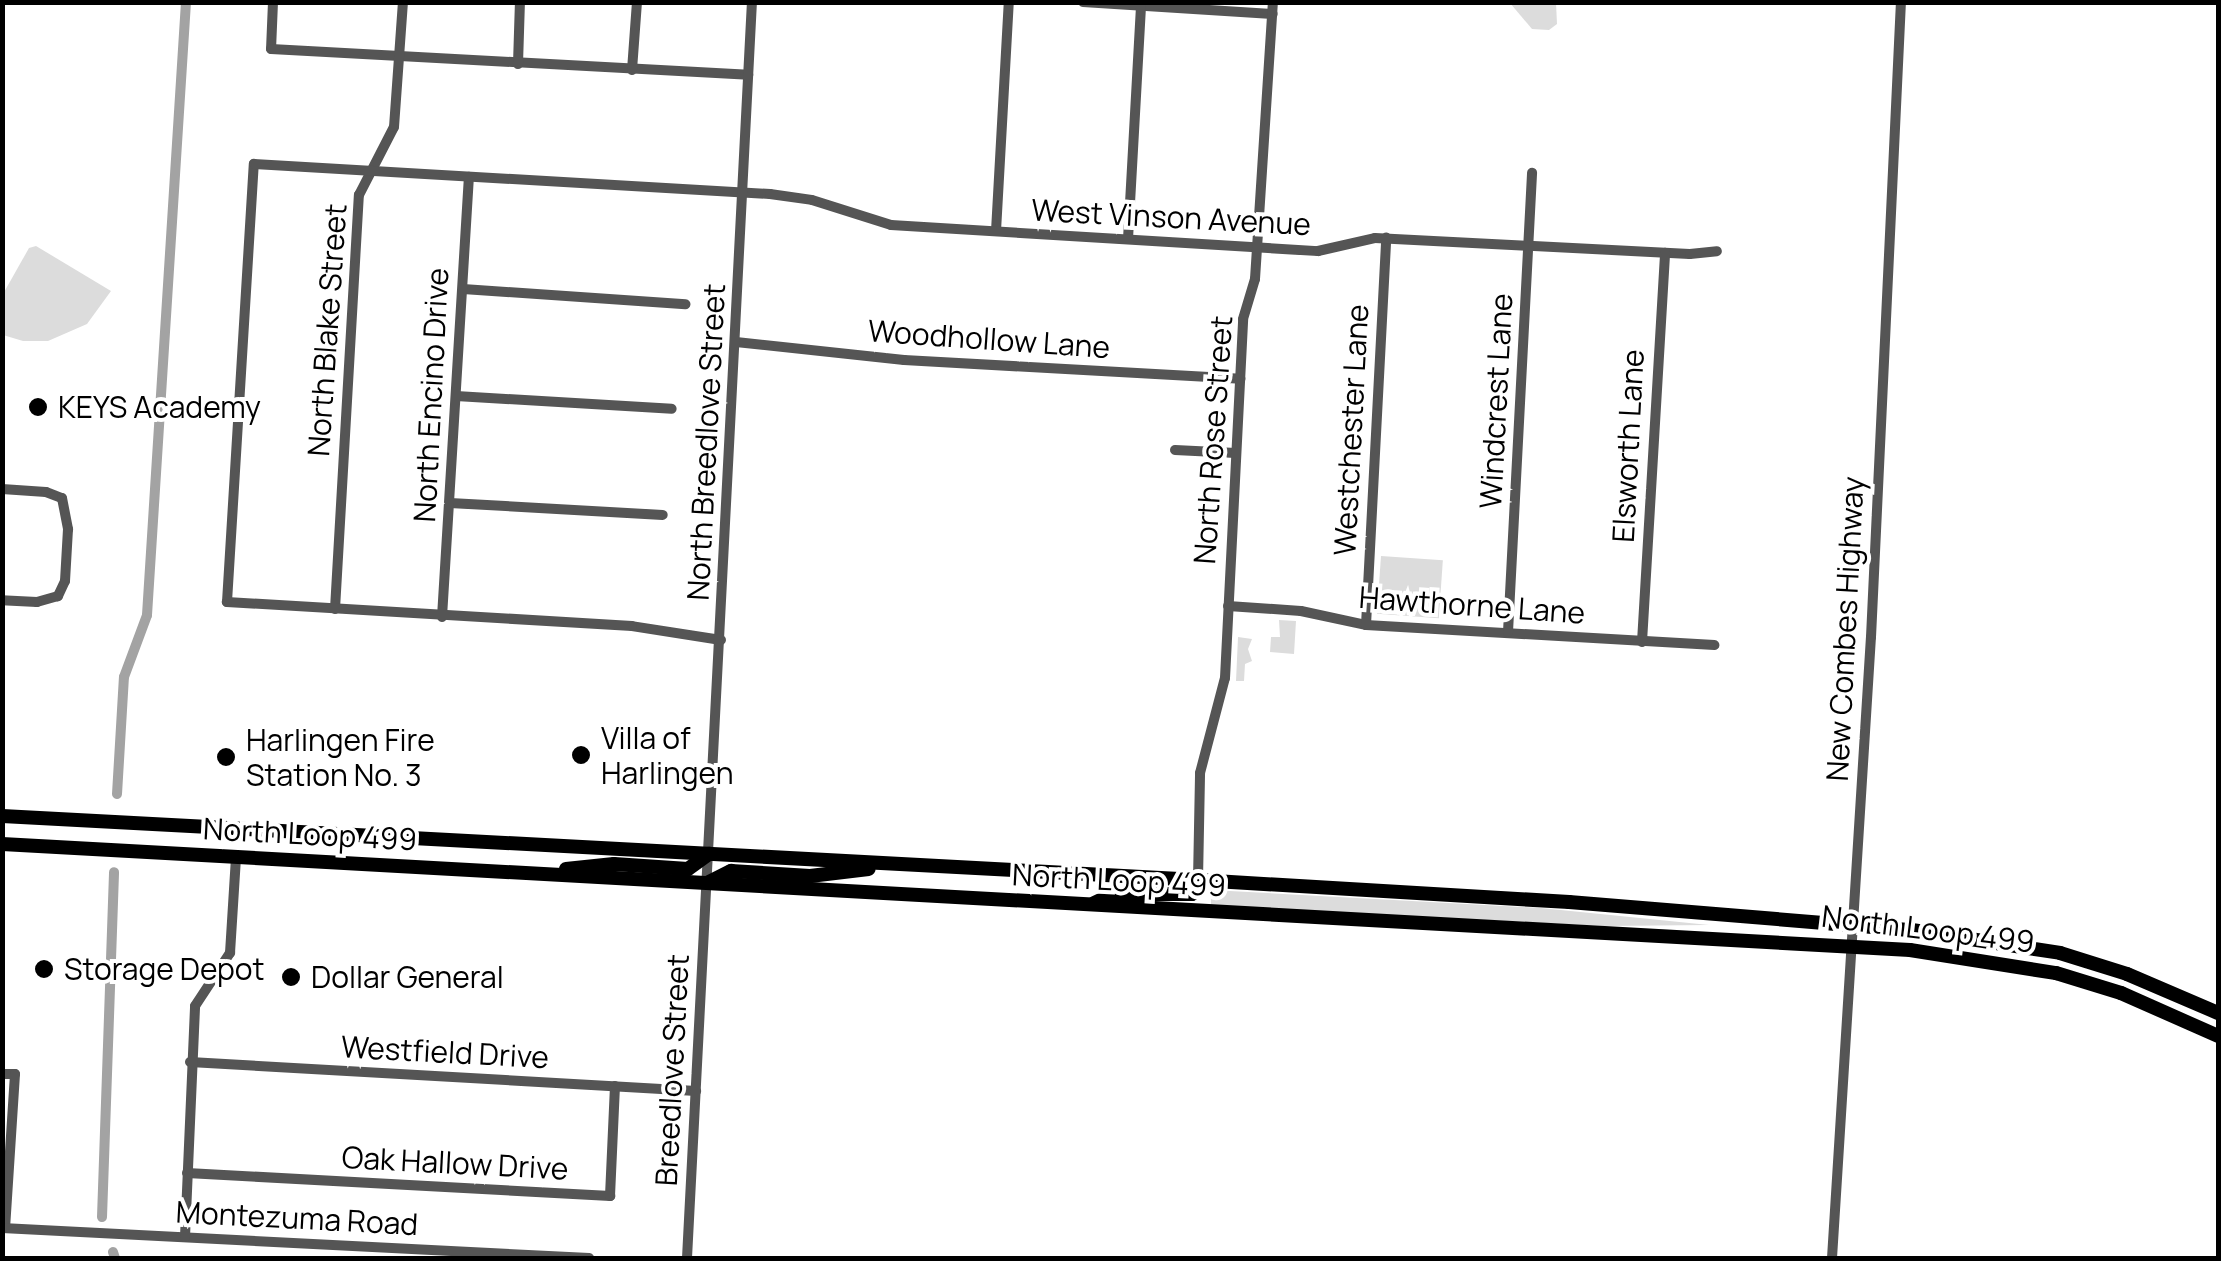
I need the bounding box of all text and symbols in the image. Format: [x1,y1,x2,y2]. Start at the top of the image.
street label: West Vinson Avenue [1030,192,1312,242]
street label: North Blake Street [300,202,354,458]
street label: North Encino Drive [406,267,456,523]
street label: North Breedlove Street [680,283,732,601]
street label: Windcrest Lane [1472,292,1520,510]
street label: Westchester Lane [1326,303,1376,557]
street label: Woodhollow Lane [867,313,1111,365]
street label: North Rose Street [1186,315,1240,565]
street label: Elsworth Lane [1605,349,1651,543]
place label: KEYS Academy [58,389,261,425]
marker: KEYS Academy [27,396,49,418]
street label: New Combes Highway [1819,476,1871,782]
street label: Hawthorne Lane [1358,579,1586,631]
place label: Villa of Harlingen [601,720,734,790]
place label: Harlingen Fire Station No. 3 [246,722,435,792]
marker: Villa of Harlingen [570,744,592,766]
marker: Harlingen Fire Station No. 3 [215,746,237,768]
street label: North Loop 499 [202,810,418,858]
street label: North Loop 499 [1011,856,1227,904]
street label: North Loop 499 [1820,898,2036,960]
place label: Storage Depot [64,951,265,987]
street label: Breedlove Street [648,953,696,1187]
marker: Storage Depot [33,958,55,980]
place label: Dollar General [311,959,504,995]
marker: Dollar General [280,966,302,988]
street label: Westfield Drive [340,1029,550,1075]
street label: Oak Hallow Drive [341,1139,569,1187]
street label: Montezuma Road [175,1194,419,1242]

